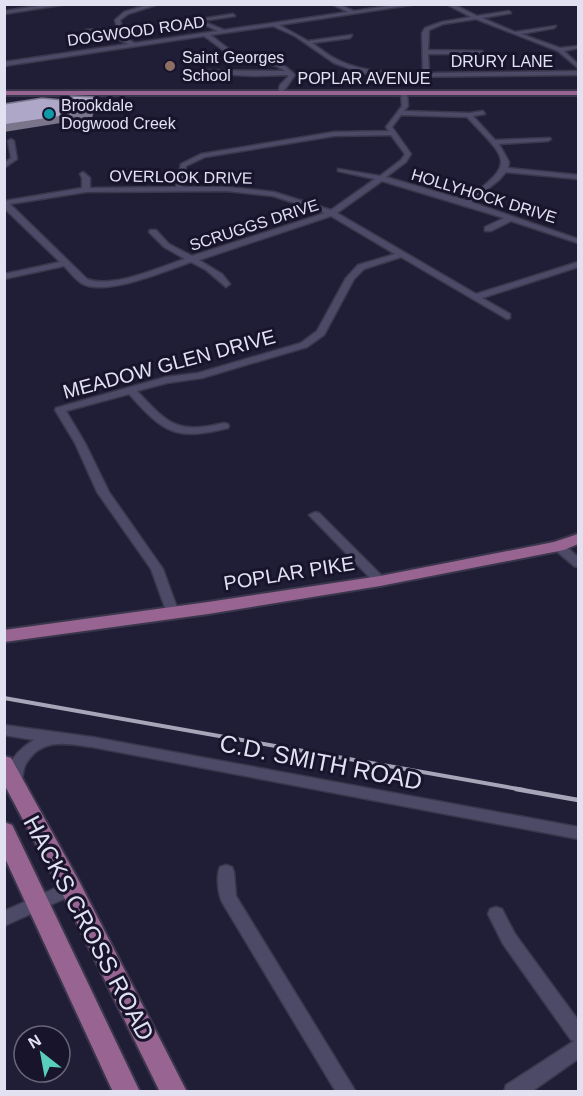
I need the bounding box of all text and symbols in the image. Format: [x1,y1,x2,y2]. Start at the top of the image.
street label: DOGWOOD ROAD [66,13,206,49]
place label: Saint Georges School [182,49,284,84]
street label: DRURY LANE [451,53,553,70]
marker: Saint Georges School [163,59,177,73]
street label: POPLAR AVENUE [297,70,431,87]
place label: Brookdale Dogwood Creek [61,97,177,132]
marker: Brookdale Dogwood Creek [42,107,56,121]
street label: HOLLYHOCK DRIVE [409,166,559,226]
street label: OVERLOOK DRIVE [109,167,253,187]
street label: SCRUGGS DRIVE [188,196,320,254]
street label: MEADOW GLEN DRIVE [60,325,278,403]
street label: POPLAR PIKE [222,552,356,594]
street label: C.D. SMITH ROAD [218,729,424,795]
street label: HACKS CROSS ROAD [18,811,160,1045]
north arrow [12,1024,72,1084]
text: N [25,1031,44,1052]

